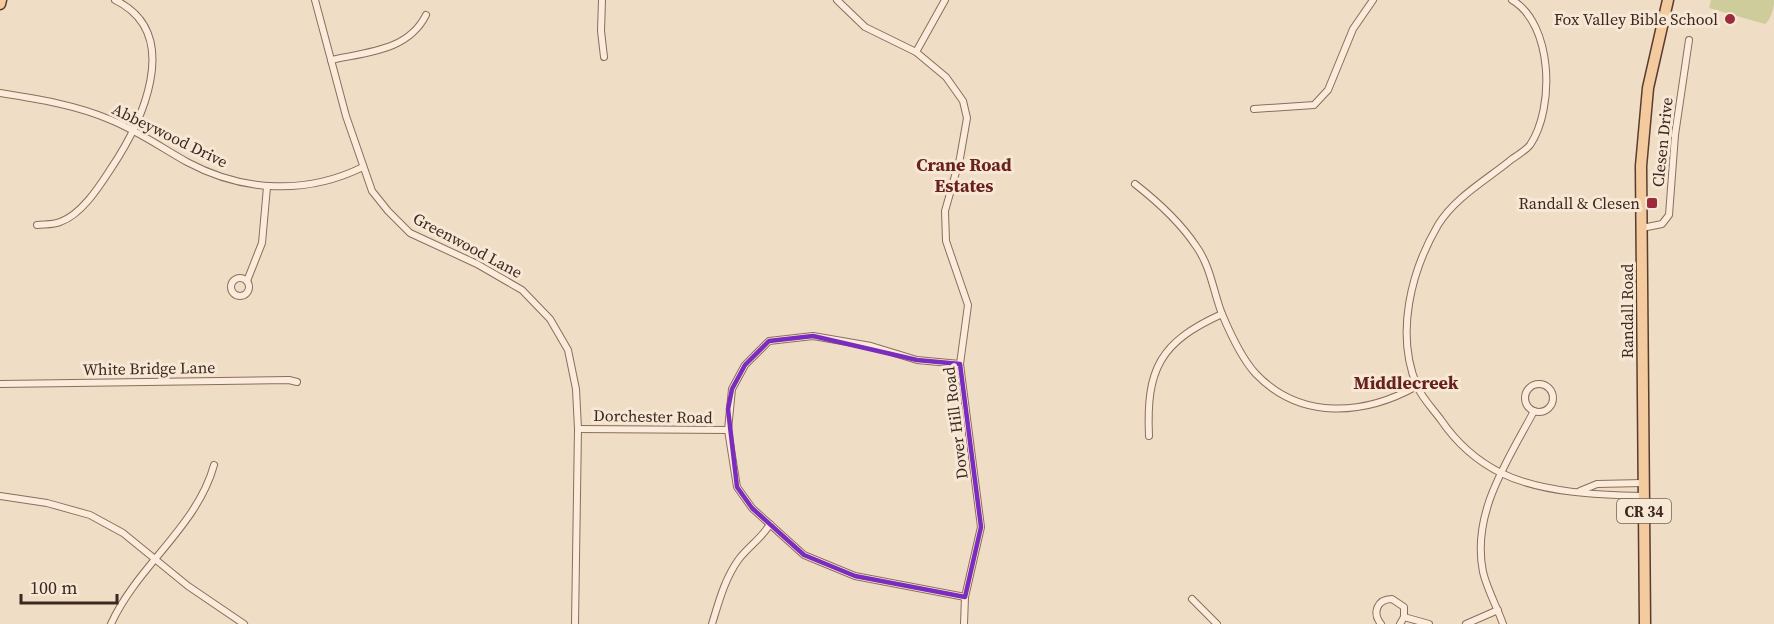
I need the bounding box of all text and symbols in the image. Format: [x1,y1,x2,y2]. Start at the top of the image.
place label: Fox Valley Bible School [1554,8,1718,30]
marker: Fox Valley Bible School [1723,12,1737,26]
street label: Clesen Drive [1646,96,1678,188]
street label: Abbeywood Drive [108,97,232,173]
district label: Crane Road Estates [916,152,1012,198]
place label: Randall & Clesen [1518,192,1640,214]
marker: Randall & Clesen [1645,196,1659,210]
street label: Greenwood Lane [410,207,526,283]
street label: Randall Road [1616,264,1638,358]
street label: White Bridge Lane [82,356,216,380]
street label: Dover Hill Road [937,365,973,481]
district label: Middlecreek [1354,370,1459,395]
street label: Dorchester Road [593,404,713,428]
road number: CR 34 [1617,499,1671,523]
scale bar [21,567,117,605]
text: 100 m [30,575,77,600]

